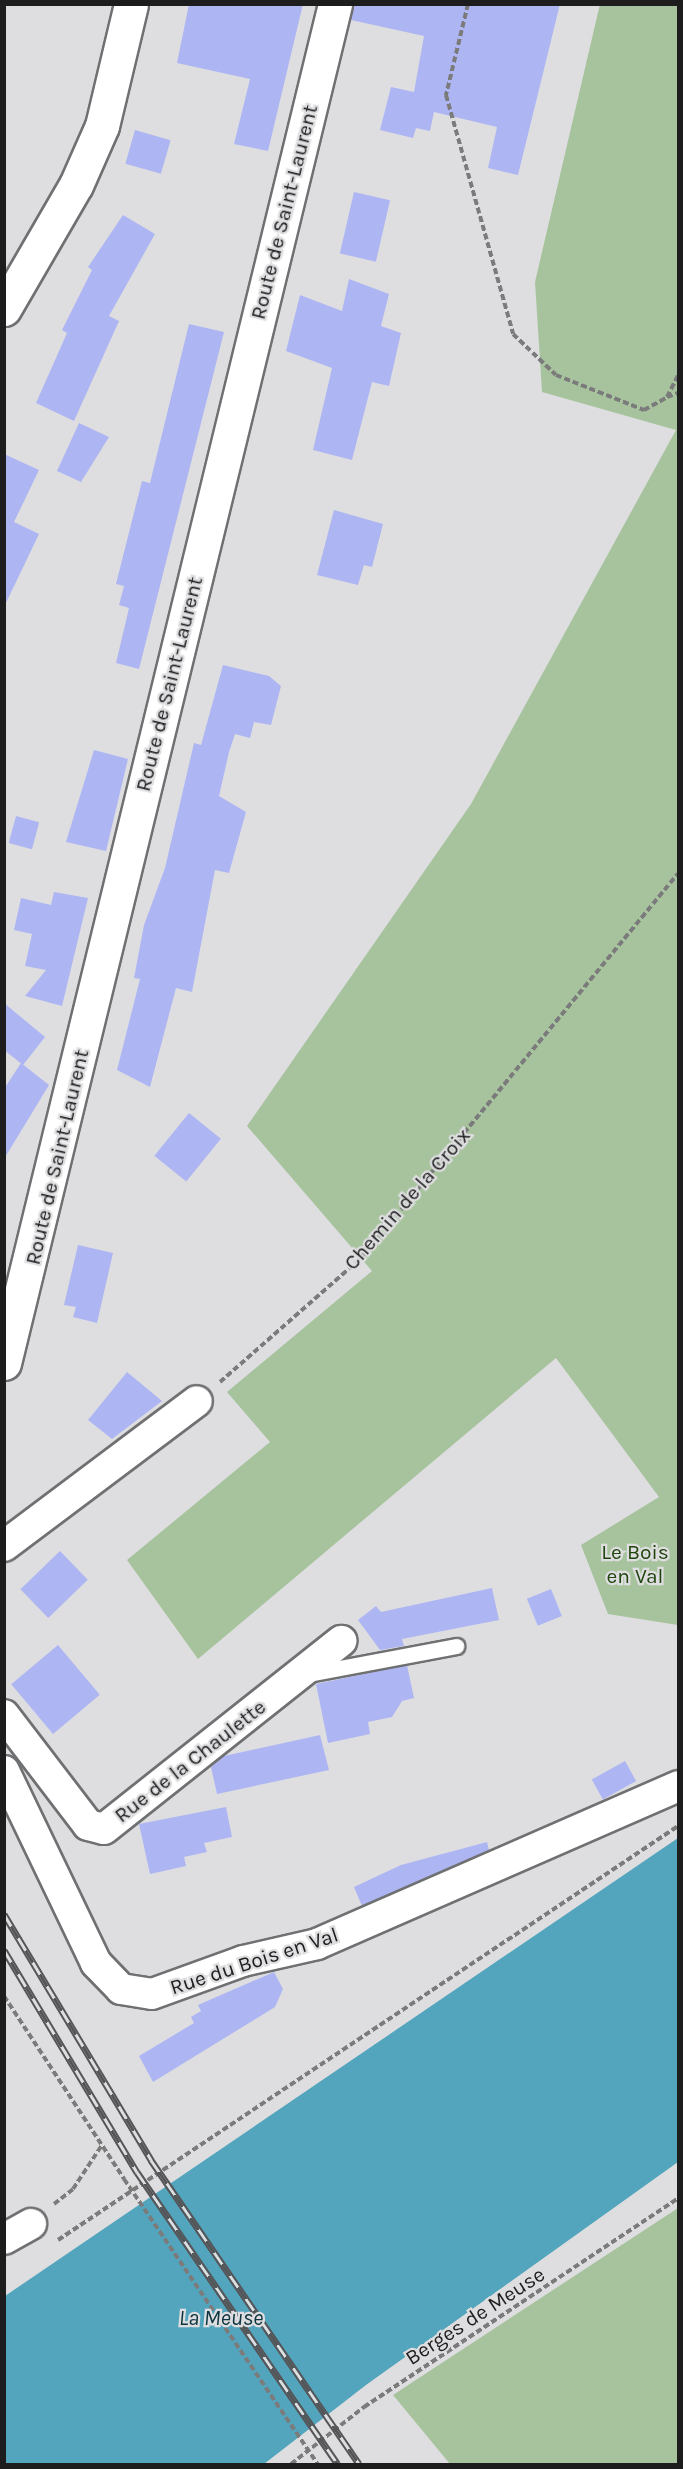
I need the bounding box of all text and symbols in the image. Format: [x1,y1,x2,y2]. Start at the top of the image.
street label: Route de Saint-Laurent [245,102,323,322]
street label: Route de Saint-Laurent [130,574,208,794]
street label: Route de Saint-Laurent [20,1047,94,1267]
street label: Chemin de la Croix [339,1123,475,1275]
park label: Le Bois en Val [601,1539,669,1589]
street label: Rue de la Chaulette [109,1694,271,1828]
street label: Rue du Bois en Val [167,1922,341,2000]
street label: Berges de Meuse [401,2262,549,2370]
water label: La Meuse [179,2306,263,2332]

